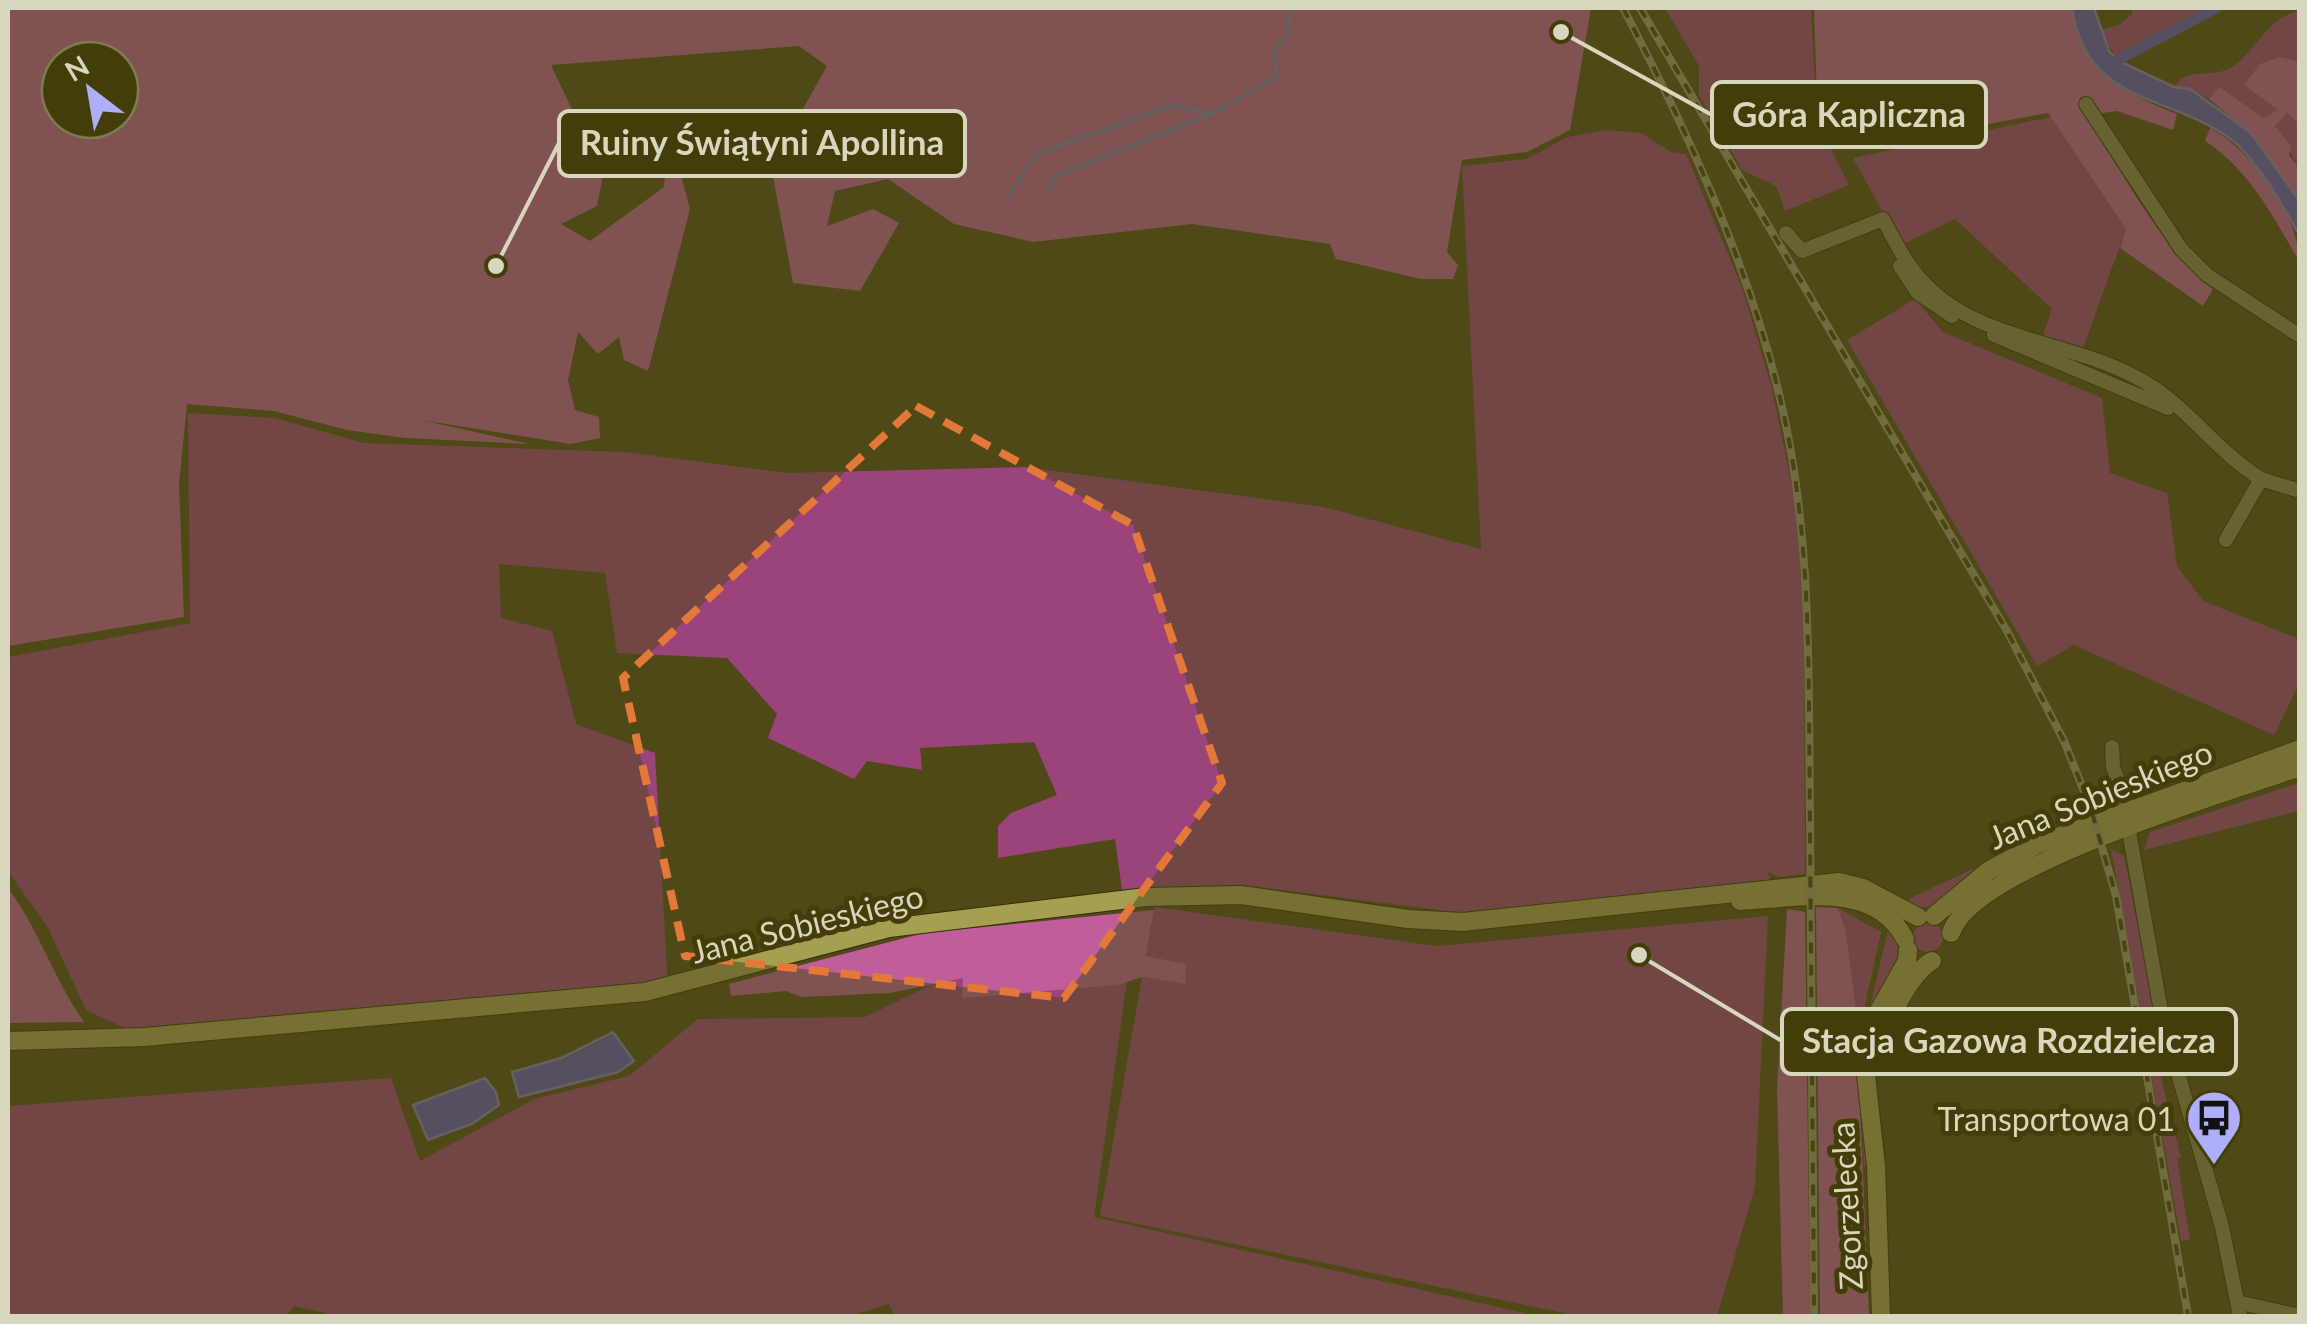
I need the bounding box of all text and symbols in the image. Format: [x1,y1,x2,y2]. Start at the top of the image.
north arrow [40,40,140,140]
text: N [59,48,95,88]
callout: Góra Kapliczna [1712,82,1986,147]
text: Góra Kapliczna [1732,92,1966,134]
callout: Ruiny Świątyni Apollina [559,111,965,176]
text: Ruiny Świątyni Apollina [580,120,944,162]
street label: Jana Sobieskiego [1982,731,2218,857]
street label: Jana Sobieskiego [687,875,927,971]
callout: Stacja Gazowa Rozdzielcza [1782,1009,2236,1074]
text: Stacja Gazowa Rozdzielcza [1802,1018,2216,1060]
bus stop icon: Transportowa 01 [2184,1088,2244,1167]
place label: Transportowa 01 [1937,1099,2175,1138]
street label: Zgorzelecka [1822,1121,1870,1291]

